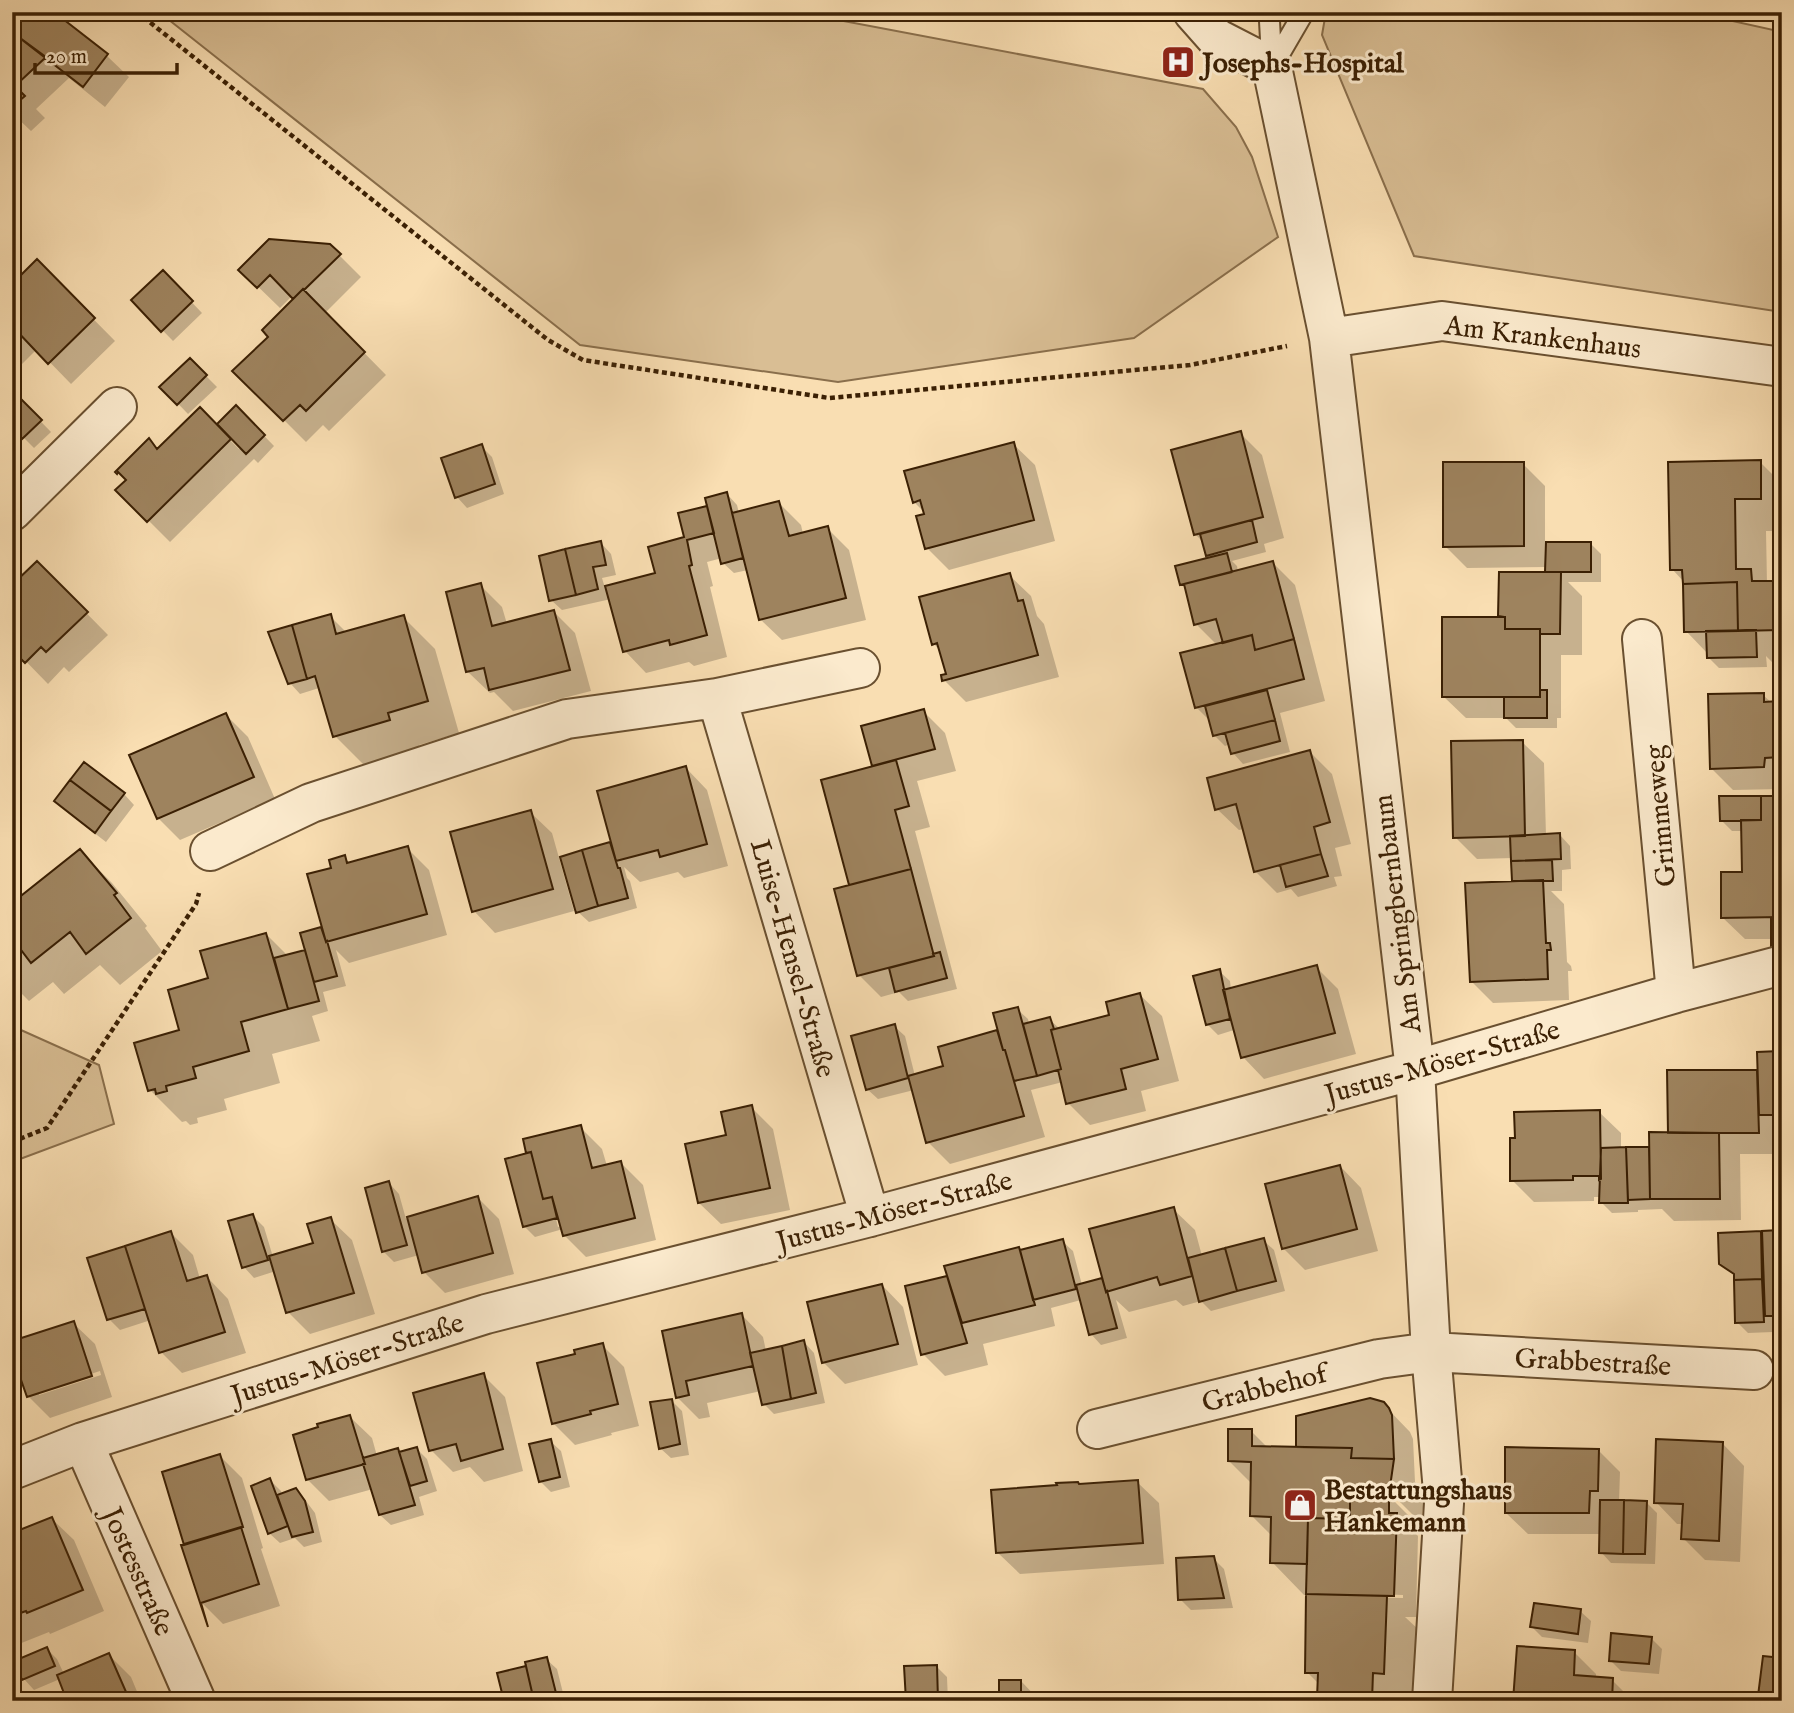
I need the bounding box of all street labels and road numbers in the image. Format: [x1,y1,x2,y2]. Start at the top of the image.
street label: Am Krankenhaus [1441,309,1643,368]
street label: Grimmeweg [1638,743,1685,888]
street label: Am Springbernbaum [1366,792,1431,1036]
street label: Luise-Hensel-Straße [741,836,842,1082]
street label: Justus-Möser-Straße [1318,1013,1564,1115]
street label: Justus-Möser-Straße [770,1164,1017,1262]
street label: Justus-Möser-Straße [224,1306,469,1415]
street label: Grabbestraße [1514,1342,1672,1385]
street label: Grabbehof [1199,1356,1335,1422]
street label: Jostesstraße [92,1500,181,1642]

